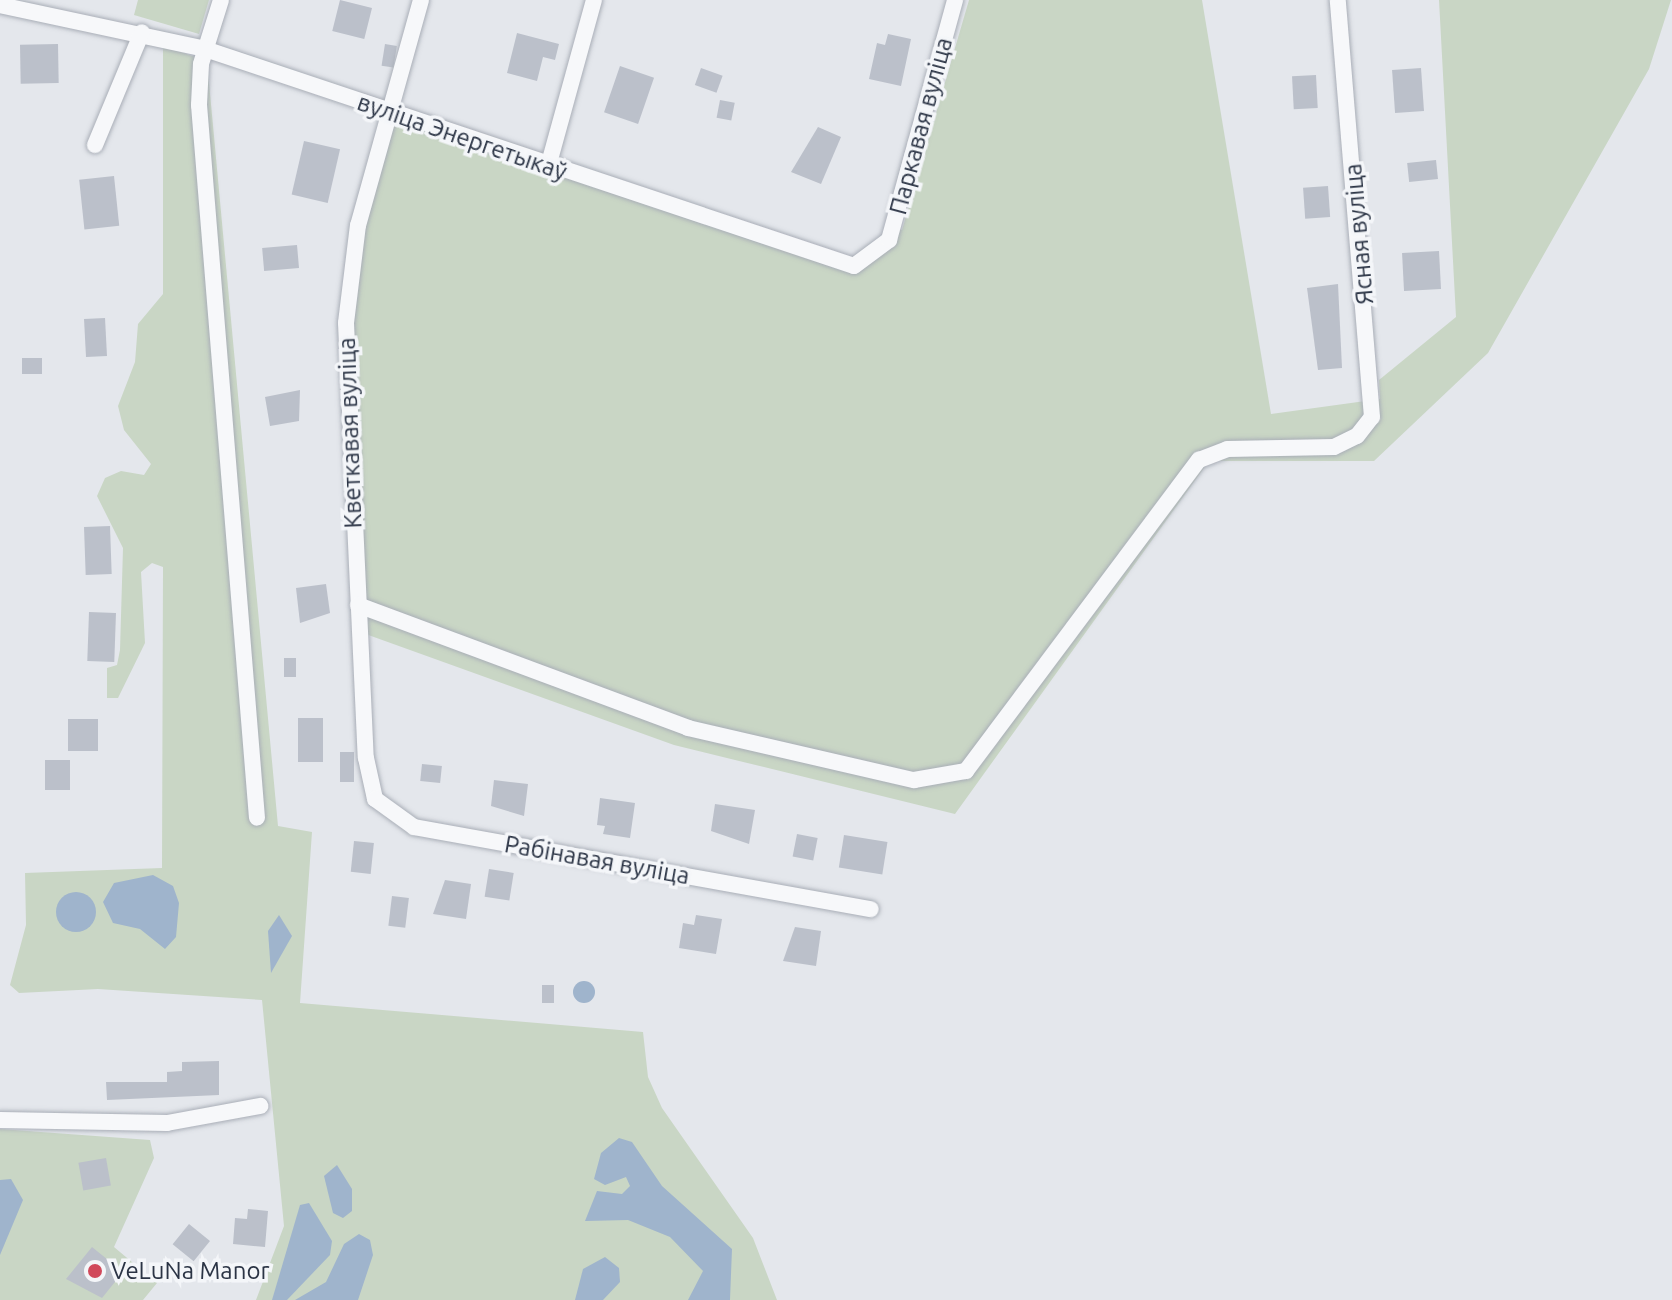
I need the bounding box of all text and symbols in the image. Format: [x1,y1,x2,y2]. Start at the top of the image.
street label: Паркавая вуліца [884,34,958,218]
street label: вуліца Энергетыкаў [353,88,571,186]
street label: Ясная вуліца [1338,162,1380,306]
street label: Кветкавая вуліца [332,337,368,529]
street label: Рабінавая вуліца [502,830,692,890]
place label: VeLuNa Manor [111,1257,270,1285]
marker: VeLuNa Manor [86,1262,104,1280]

